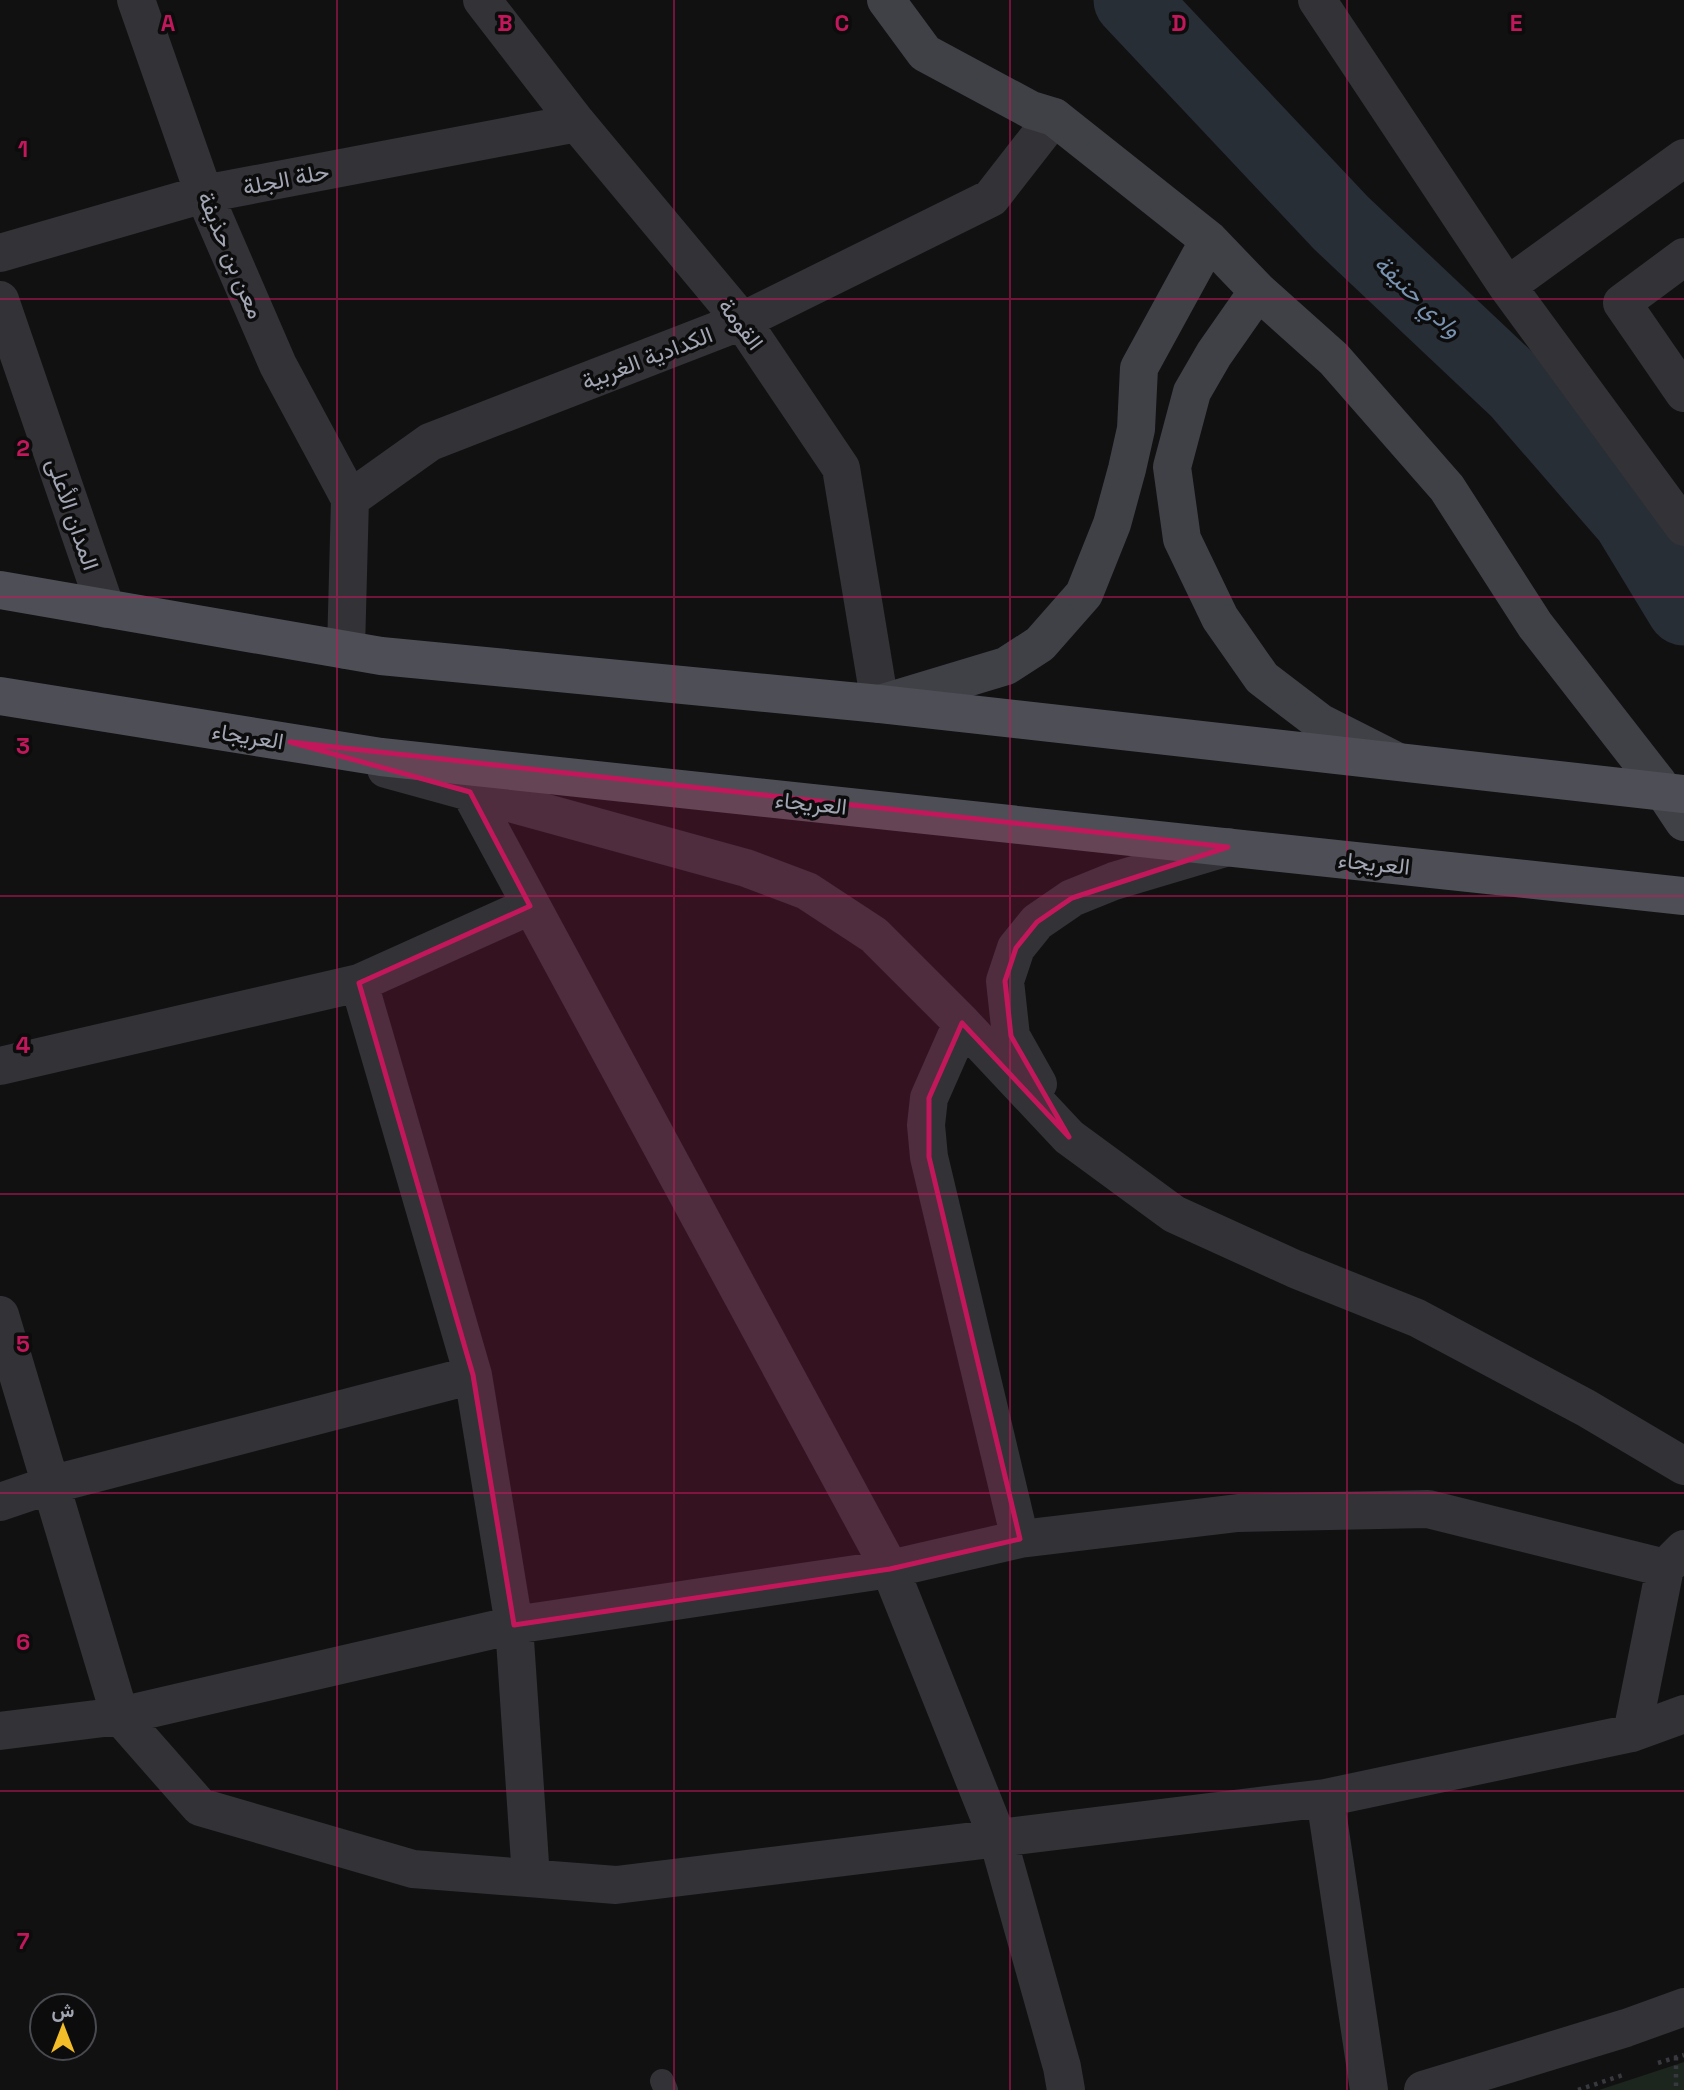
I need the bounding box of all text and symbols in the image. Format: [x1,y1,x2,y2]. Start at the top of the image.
text: A [161,8,176,38]
text: B [497,8,513,38]
text: C [835,8,849,38]
text: D [1171,8,1187,38]
text: E [1510,8,1522,38]
text: 1 [18,134,28,164]
street label: حلة الجلة [240,156,332,202]
street label: معن بن حذيفة [191,187,271,323]
water label: وادي حنيفة [1365,248,1468,347]
street label: القومة [712,292,770,356]
street label: الكدادية الغربية [577,319,717,397]
text: 2 [16,433,30,463]
street label: المدان الأعلى [40,454,106,574]
street label: العريجاء [210,716,286,756]
text: 3 [16,731,30,761]
street label: العريجاء [774,784,848,822]
street label: العريجاء [1337,844,1411,882]
text: 4 [16,1030,31,1060]
text: 5 [16,1329,30,1359]
text: 6 [16,1627,30,1657]
text: 7 [17,1926,30,1956]
north arrow [28,1992,98,2062]
text: ش [52,1998,75,2023]

